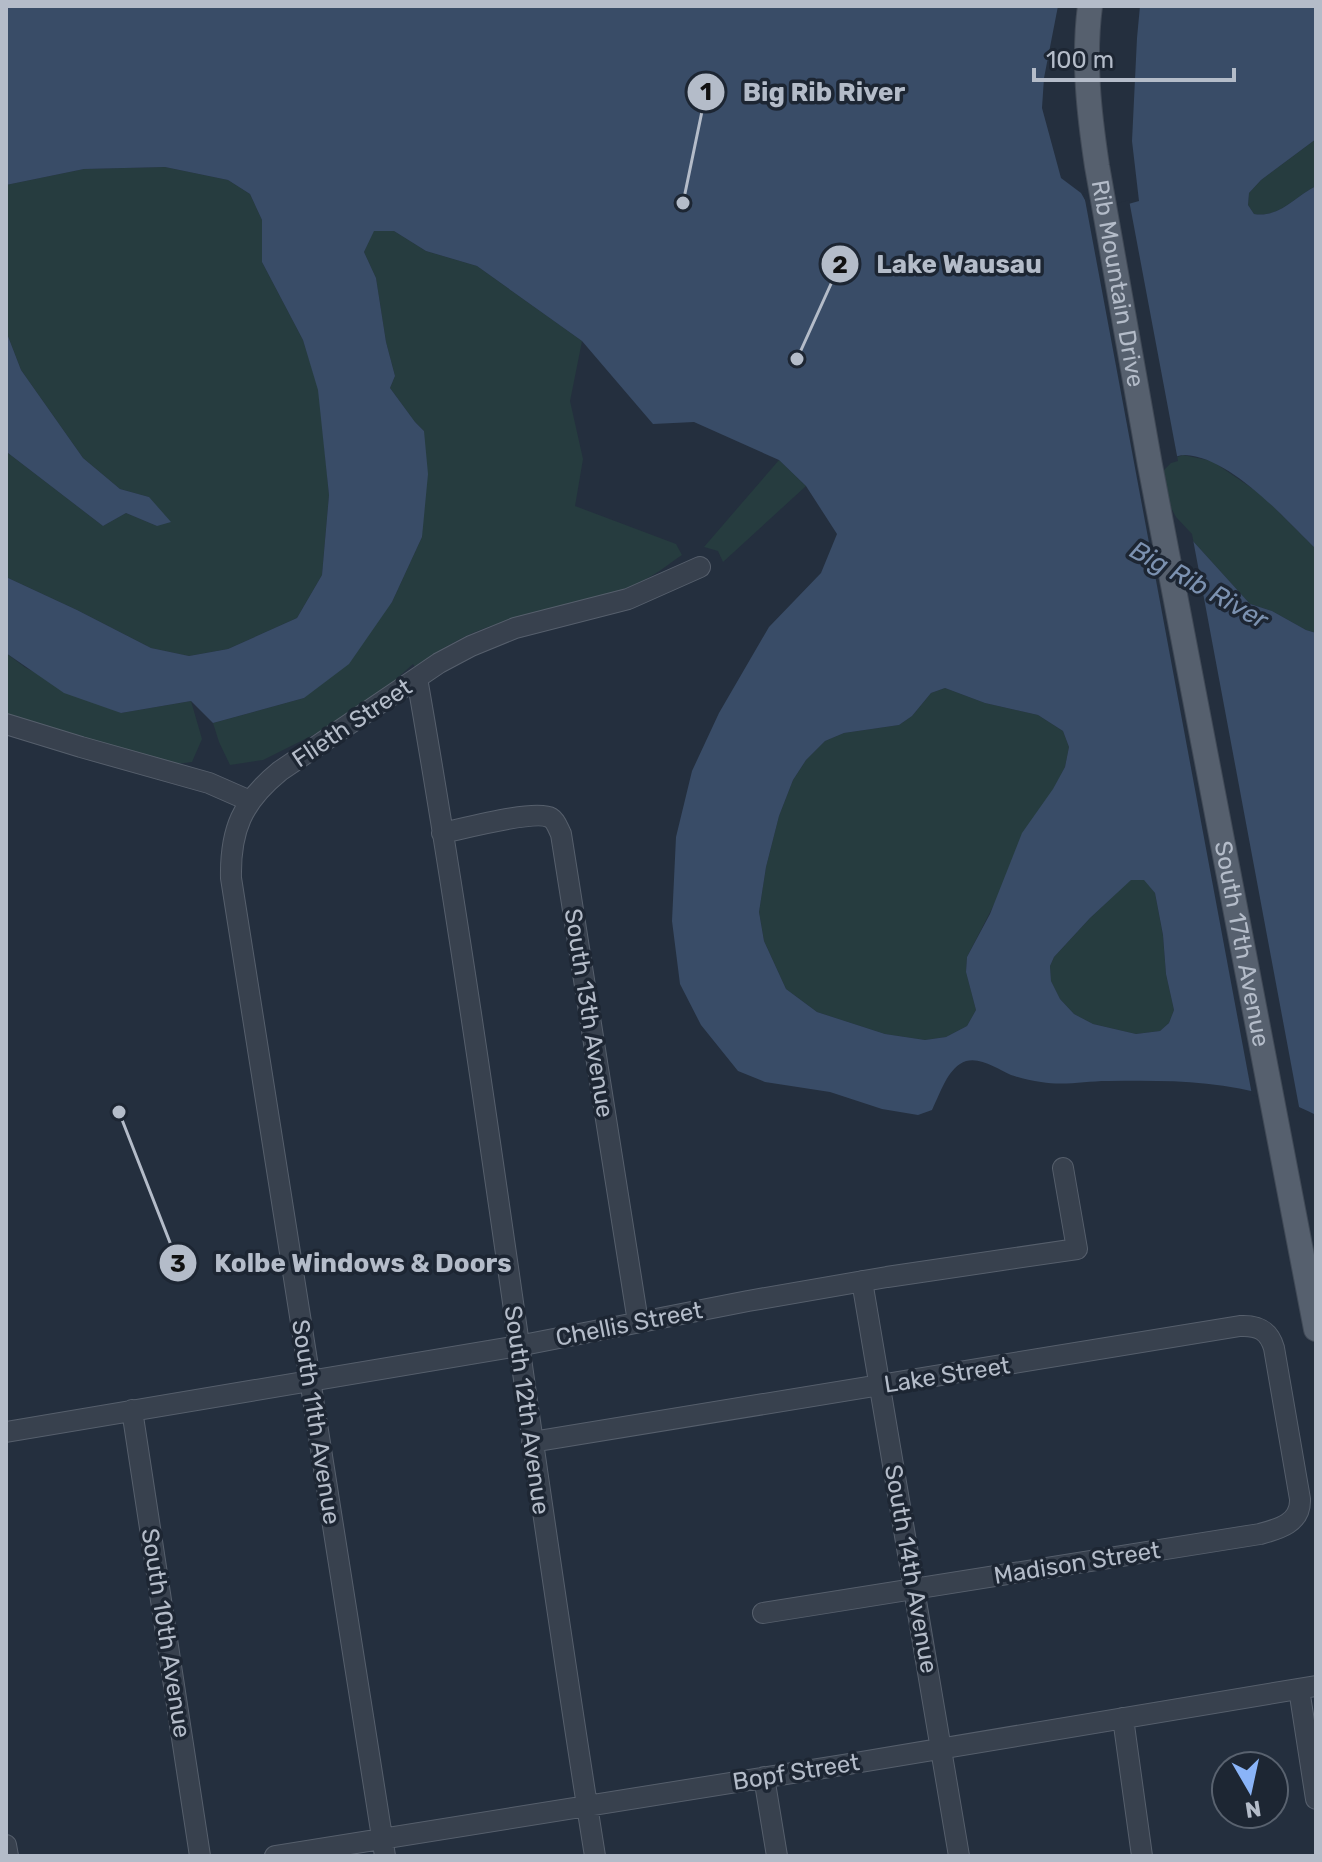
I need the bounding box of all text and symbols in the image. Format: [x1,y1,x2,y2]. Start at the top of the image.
scale bar [1034,32,1234,82]
text: 100 m [1046,46,1114,74]
callout: Big Rib River [686,67,921,117]
text: Big Rib River [743,77,906,108]
text: 1 [700,78,712,106]
street label: Rib Mountain Drive [1086,178,1150,389]
callout: Lake Wausau [820,239,1058,289]
text: Lake Wausau [876,249,1042,280]
text: 2 [832,251,848,279]
water label: Big Rib River [1125,534,1274,636]
street label: Flieth Street [287,673,417,773]
street label: South 17th Avenue [1209,839,1275,1049]
street label: South 13th Avenue [559,907,619,1119]
callout: Kolbe Windows & Doors [158,1238,528,1288]
text: Kolbe Windows & Doors [214,1248,512,1279]
text: 3 [170,1250,186,1278]
street label: Chellis Street [553,1296,705,1352]
street label: South 12th Avenue [498,1304,556,1516]
street label: South 11th Avenue [286,1318,346,1526]
street label: Lake Street [882,1351,1012,1399]
street label: South 14th Avenue [879,1462,943,1676]
street label: South 10th Avenue [136,1526,196,1740]
street label: Madison Street [992,1536,1162,1590]
street label: Bopf Street [731,1748,861,1796]
north arrow [1210,1750,1290,1830]
text: N [1243,1795,1263,1824]

